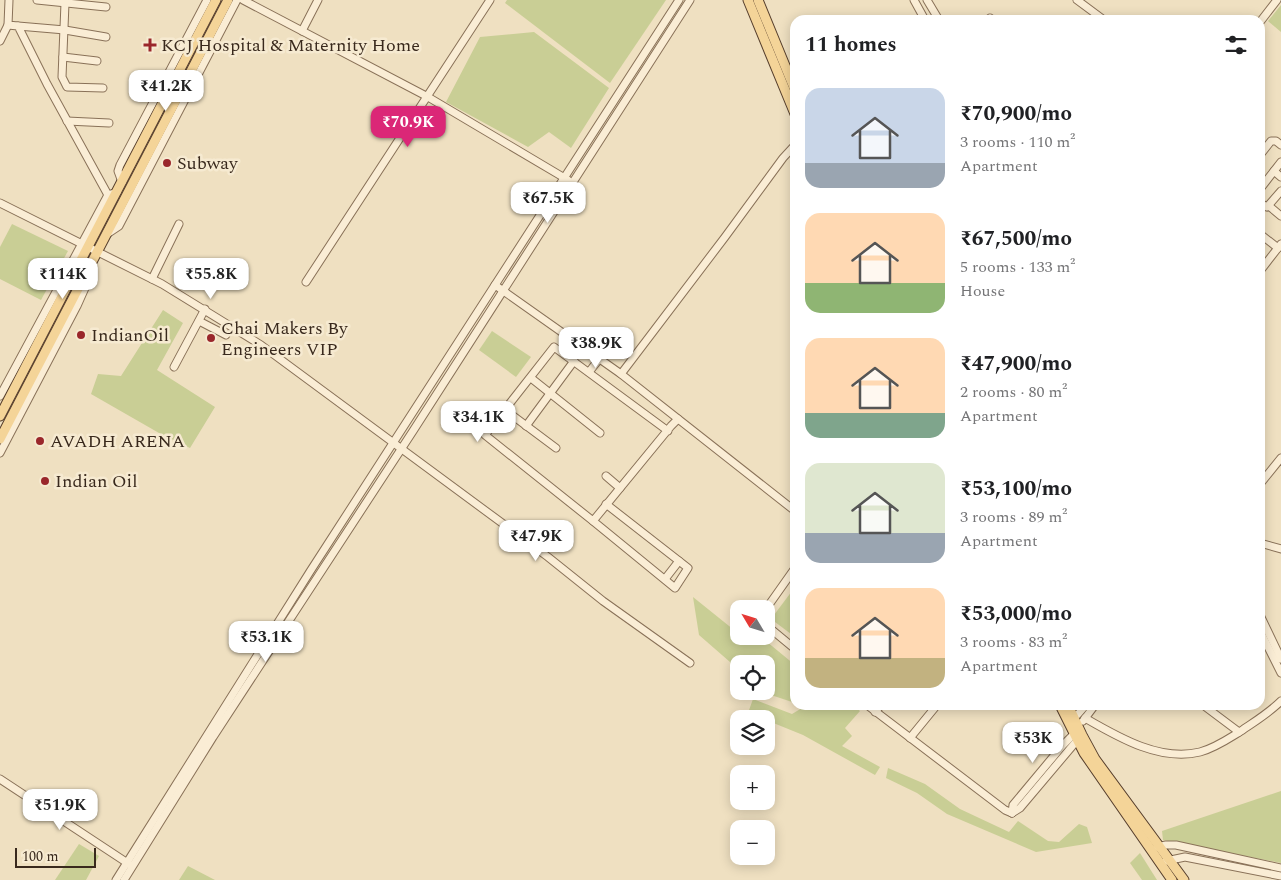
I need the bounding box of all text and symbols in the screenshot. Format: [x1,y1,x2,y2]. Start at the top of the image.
text: 11 homes [805,29,897,61]
icon: filters [1222,31,1250,59]
place label: KCJ Hospital & Maternity Home [161,32,420,59]
marker: KCJ Hospital & Maternity Home [143,38,157,52]
pin: ₹41.2K [125,70,207,112]
text: ₹41.2K [140,74,192,98]
text: ₹70,900/mo [960,98,1072,130]
pin: ₹70.9K [367,106,449,148]
icon: home [845,108,905,168]
text: ₹70.9K [382,110,434,134]
text: 3 rooms · 110 m² [960,130,1075,154]
place label: Subway [177,150,239,177]
text: Apartment [960,154,1038,178]
marker: Subway [161,157,173,169]
pin: ₹67.5K [507,182,589,224]
text: ₹67.5K [522,186,574,210]
text: ₹67,500/mo [960,223,1072,255]
icon: home [845,233,905,293]
text: 5 rooms · 133 m² [960,255,1075,279]
pin: ₹114K [28,258,98,300]
pin: ₹55.8K [170,258,252,300]
text: ₹114K [39,262,87,286]
text: ₹55.8K [185,262,237,286]
text: House [960,279,1005,303]
place label: Chai Makers By Engineers VIP [221,315,349,363]
place label: IndianOil [91,322,169,349]
pin: ₹38.9K [555,326,637,369]
marker: IndianOil [75,329,87,341]
text: ₹38.9K [570,331,622,355]
marker: Chai Makers By Engineers VIP [205,332,217,344]
text: ₹47,900/mo [960,348,1072,380]
icon: home [845,358,905,418]
text: 2 rooms · 80 m² [960,380,1067,404]
pin: ₹34.1K [437,400,519,443]
text: Apartment [960,404,1038,428]
text: ₹34.1K [452,405,504,429]
place label: AVADH ARENA [50,428,185,455]
marker: AVADH ARENA [34,435,46,447]
place label: Indian Oil [55,468,137,495]
text: ₹53,100/mo [960,473,1072,505]
marker: Indian Oil [39,475,51,487]
icon: home [845,483,905,543]
text: 3 rooms · 89 m² [960,505,1067,529]
pin: ₹47.9K [495,520,577,562]
text: ₹47.9K [510,524,562,548]
text: Apartment [960,529,1038,553]
text: ₹53,000/mo [960,598,1072,630]
north arrow [730,600,775,645]
map controls [730,600,775,865]
icon: home [845,608,905,668]
pin: ₹53.1K [225,620,307,663]
text: ₹53.1K [240,625,292,649]
text: 3 rooms · 83 m² [960,630,1067,654]
text: Apartment [960,654,1038,678]
button: locate [730,655,775,700]
button: layers [730,710,775,755]
pin: ₹53K [1003,722,1063,764]
text: ₹53K [1013,726,1053,750]
button: + [730,765,775,810]
pin: ₹51.9K [19,788,101,831]
text: ₹51.9K [34,793,86,817]
button: − [730,820,775,865]
scale bar [15,845,96,868]
text: 100 m [22,846,59,867]

